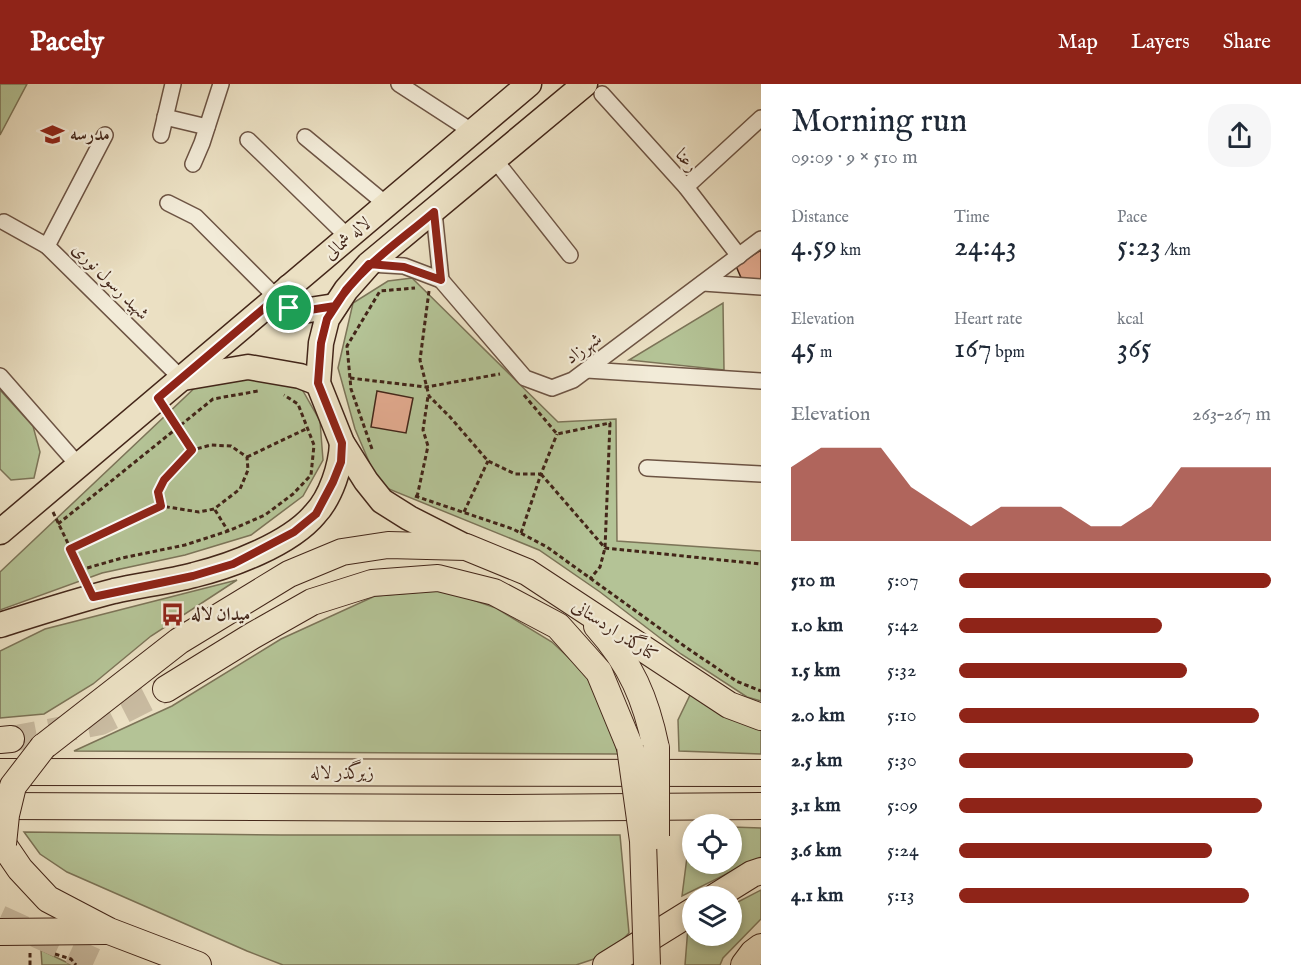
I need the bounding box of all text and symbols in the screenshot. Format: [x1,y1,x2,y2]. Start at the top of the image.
text: Pacely [30,25,104,60]
text: Map [1058,29,1098,56]
text: Layers [1131,29,1190,56]
text: Share [1223,29,1271,56]
text: Morning run [791,101,967,143]
button: share [1208,104,1271,167]
school or university icon: مدرسه [39,121,65,147]
place label: مدرسه [70,124,110,147]
street label: رعنا [669,144,703,178]
text: 09:09 · 9 × 510 m [791,145,918,170]
text: Distance [791,208,849,228]
text: Time [954,208,990,228]
text: Pace [1117,208,1147,228]
street label: لاله شمالی [320,213,376,266]
text: 4.59 [791,228,837,266]
text: 24:43 [954,228,1017,266]
text: 5:23 [1117,228,1161,266]
street label: شهید رسول نوری [66,238,154,326]
text: km [837,241,861,261]
text: /km [1161,241,1191,261]
pin [263,282,314,333]
icon: arrive [272,291,305,324]
text: Elevation [791,310,854,330]
text: Heart rate [954,310,1022,330]
text: kcal [1117,310,1144,330]
street label: شهرزاد [561,328,607,370]
text: 45 [791,330,816,368]
text: 167 [954,330,992,368]
text: 365 [1117,330,1152,368]
text: m [816,343,832,363]
text: bpm [992,343,1025,363]
text: Elevation [791,402,870,427]
text: 263–267 m [1192,402,1271,427]
text: 510 m [791,568,835,593]
text: 5:07 [887,568,919,593]
street label: کنارگذر اردستانی [567,592,663,668]
bus stop icon: میدان لاله [160,601,186,627]
place label: میدان لاله [191,604,250,627]
text: 1.0 km [791,613,843,638]
text: 5:42 [887,613,919,638]
text: 1.5 km [791,658,841,683]
text: 5:32 [887,658,916,683]
text: 2.0 km [791,703,845,728]
text: 5:10 [887,703,917,728]
text: 2.5 km [791,748,842,773]
text: 5:30 [887,748,917,773]
street label: زیرگذر لاله [310,759,374,785]
text: 3.1 km [791,793,841,818]
text: 5:09 [887,793,918,818]
map controls [682,814,742,946]
button: locate [682,814,742,874]
text: 3.6 km [791,838,842,863]
text: 5:24 [887,838,919,863]
text: 4.1 km [791,883,844,908]
text: 5:13 [887,883,914,908]
button: layers [682,886,742,946]

